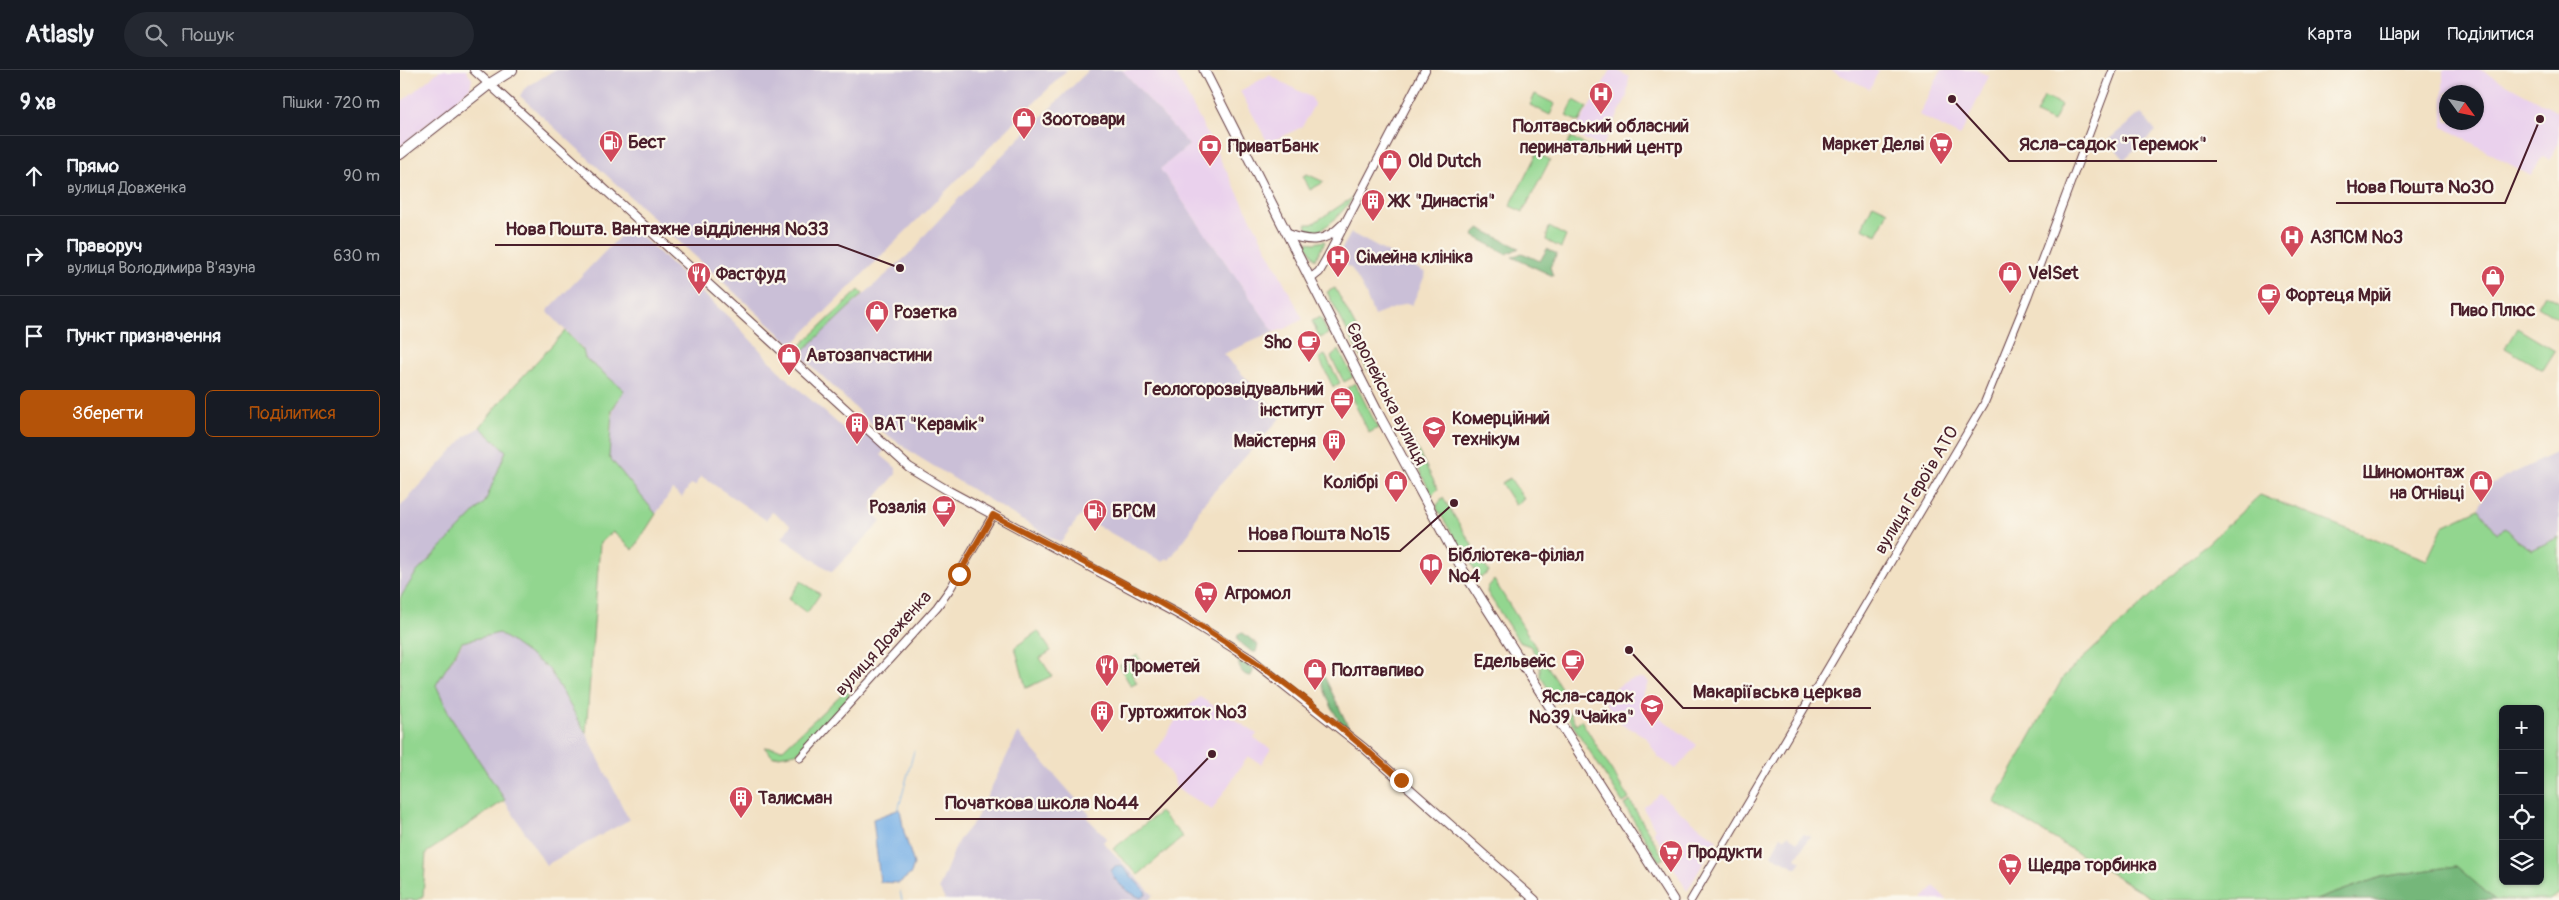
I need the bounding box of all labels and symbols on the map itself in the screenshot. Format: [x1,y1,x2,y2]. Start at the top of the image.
hospital icon: Полтавський обласний перинатальний центр [1588,81,1614,115]
north arrow [2439,85,2484,130]
shop icon: Зоотовари [1011,106,1037,140]
place label: Зоотовари [1042,108,1125,131]
place label: Полтавський обласний перинатальний центр [1513,115,1689,159]
callout: Ясла-садок "Теремок" [2009,127,2217,161]
fuel station icon: Бест [598,129,624,163]
place label: Бест [628,131,666,154]
supermarket icon: Маркет Делві [1928,131,1954,165]
text: Ясла-садок "Теремок" [2019,132,2207,156]
bank icon: ПриватБанк [1197,133,1223,167]
place label: Маркет Делві [1822,133,1924,156]
place label: ПриватБанк [1228,135,1319,158]
shop icon: Old Dutch [1377,148,1403,182]
place label: Old Dutch [1408,150,1482,173]
callout: Нова Пошта №30 [2336,169,2505,203]
text: Нова Пошта №30 [2346,175,2494,199]
building icon: ЖК "Династія" [1360,188,1386,222]
place label: ЖК "Династія" [1387,190,1495,213]
callout: Нова Пошта. Вантажне відділення №33 [495,211,838,245]
text: Нова Пошта. Вантажне відділення №33 [505,217,829,241]
hospital icon: АЗПСМ №3 [2279,224,2305,258]
place label: АЗПСМ №3 [2310,226,2403,249]
hospital icon: Сімейна клініка [1325,244,1351,278]
place label: Сімейна клініка [1356,246,1473,269]
shop icon: VelSet [1997,260,2023,294]
restaurant icon: Фастфуд [686,261,712,295]
place label: VelSet [2028,262,2079,285]
place label: Фастфуд [715,263,786,286]
shop icon: Пиво Плюс [2480,264,2506,298]
cafe icon: Фортеця Мрій [2256,282,2282,316]
place label: Фортеця Мрій [2285,284,2391,307]
shop icon: Розетка [864,299,890,333]
place label: Пиво Плюс [2451,299,2535,322]
place label: Розетка [894,301,957,324]
street label: Європейська вулиця [1341,319,1432,470]
cafe icon: Sho [1296,329,1322,363]
place label: Sho [1263,331,1292,354]
shop icon: Автозапчастини [776,342,802,376]
place label: Автозапчастини [806,344,932,367]
place label: Геологорозвідувальний інститут [1144,378,1325,422]
office icon: Геологорозвідувальний інститут [1329,386,1355,420]
place label: Комерційний технікум [1452,407,1550,451]
building icon: ВАТ "Керамік" [844,411,870,445]
place label: ВАТ "Керамік" [874,413,985,436]
school or university icon: Комерційний технікум [1421,415,1447,449]
street label: вулиця Героїв АТО [1869,422,1964,558]
building icon: Майстерня [1321,428,1347,462]
place label: Майстерня [1233,430,1316,453]
place label: Шиномонтаж на Огнівці [2362,461,2464,505]
shop icon: Колібрі [1383,469,1409,503]
shop icon: Шиномонтаж на Огнівці [2468,469,2494,503]
place label: Колібрі [1323,471,1378,494]
cafe icon: Розалія [931,494,957,528]
place label: Розалія [869,496,926,519]
fuel station icon: БРСМ [1082,498,1108,532]
place label: БРСМ [1112,500,1156,523]
callout: Нова Пошта №15 [1238,517,1400,551]
text: Нова Пошта №15 [1248,522,1390,546]
place label: Бібліотека-філіал №4 [1448,544,1584,588]
library icon: Бібліотека-філіал №4 [1418,552,1444,586]
route start [948,563,971,586]
supermarket icon: Агромол [1193,580,1219,614]
place label: Агромол [1224,582,1291,605]
street label: вулиця Довженка [830,586,937,701]
cafe icon: Едельвейс [1560,648,1586,682]
place label: Едельвейс [1474,650,1556,673]
restaurant icon: Прометей [1094,653,1120,687]
place label: Прометей [1124,655,1200,678]
shop icon: Полтавпиво [1302,657,1328,691]
place label: Полтавпиво [1332,659,1424,682]
callout: Макаріївська церква [1683,674,1871,708]
text: Макаріївська церква [1693,680,1862,704]
place label: Ясла-садок №39 "Чайка" [1529,685,1634,729]
school or university icon: Ясла-садок №39 "Чайка" [1639,693,1665,727]
building icon: Гуртожиток №3 [1089,699,1115,733]
place label: Гуртожиток №3 [1120,701,1247,724]
route end [1390,769,1413,792]
building icon: Талисман [728,785,754,819]
callout: Початкова школа №44 [935,785,1149,819]
place label: Талисман [757,787,832,810]
text: Початкова школа №44 [945,791,1139,815]
supermarket icon: Продукти [1658,839,1684,873]
place label: Продукти [1688,841,1762,864]
supermarket icon: Щедра торбинка [1997,852,2023,886]
place label: Щедра торбинка [2028,854,2157,877]

